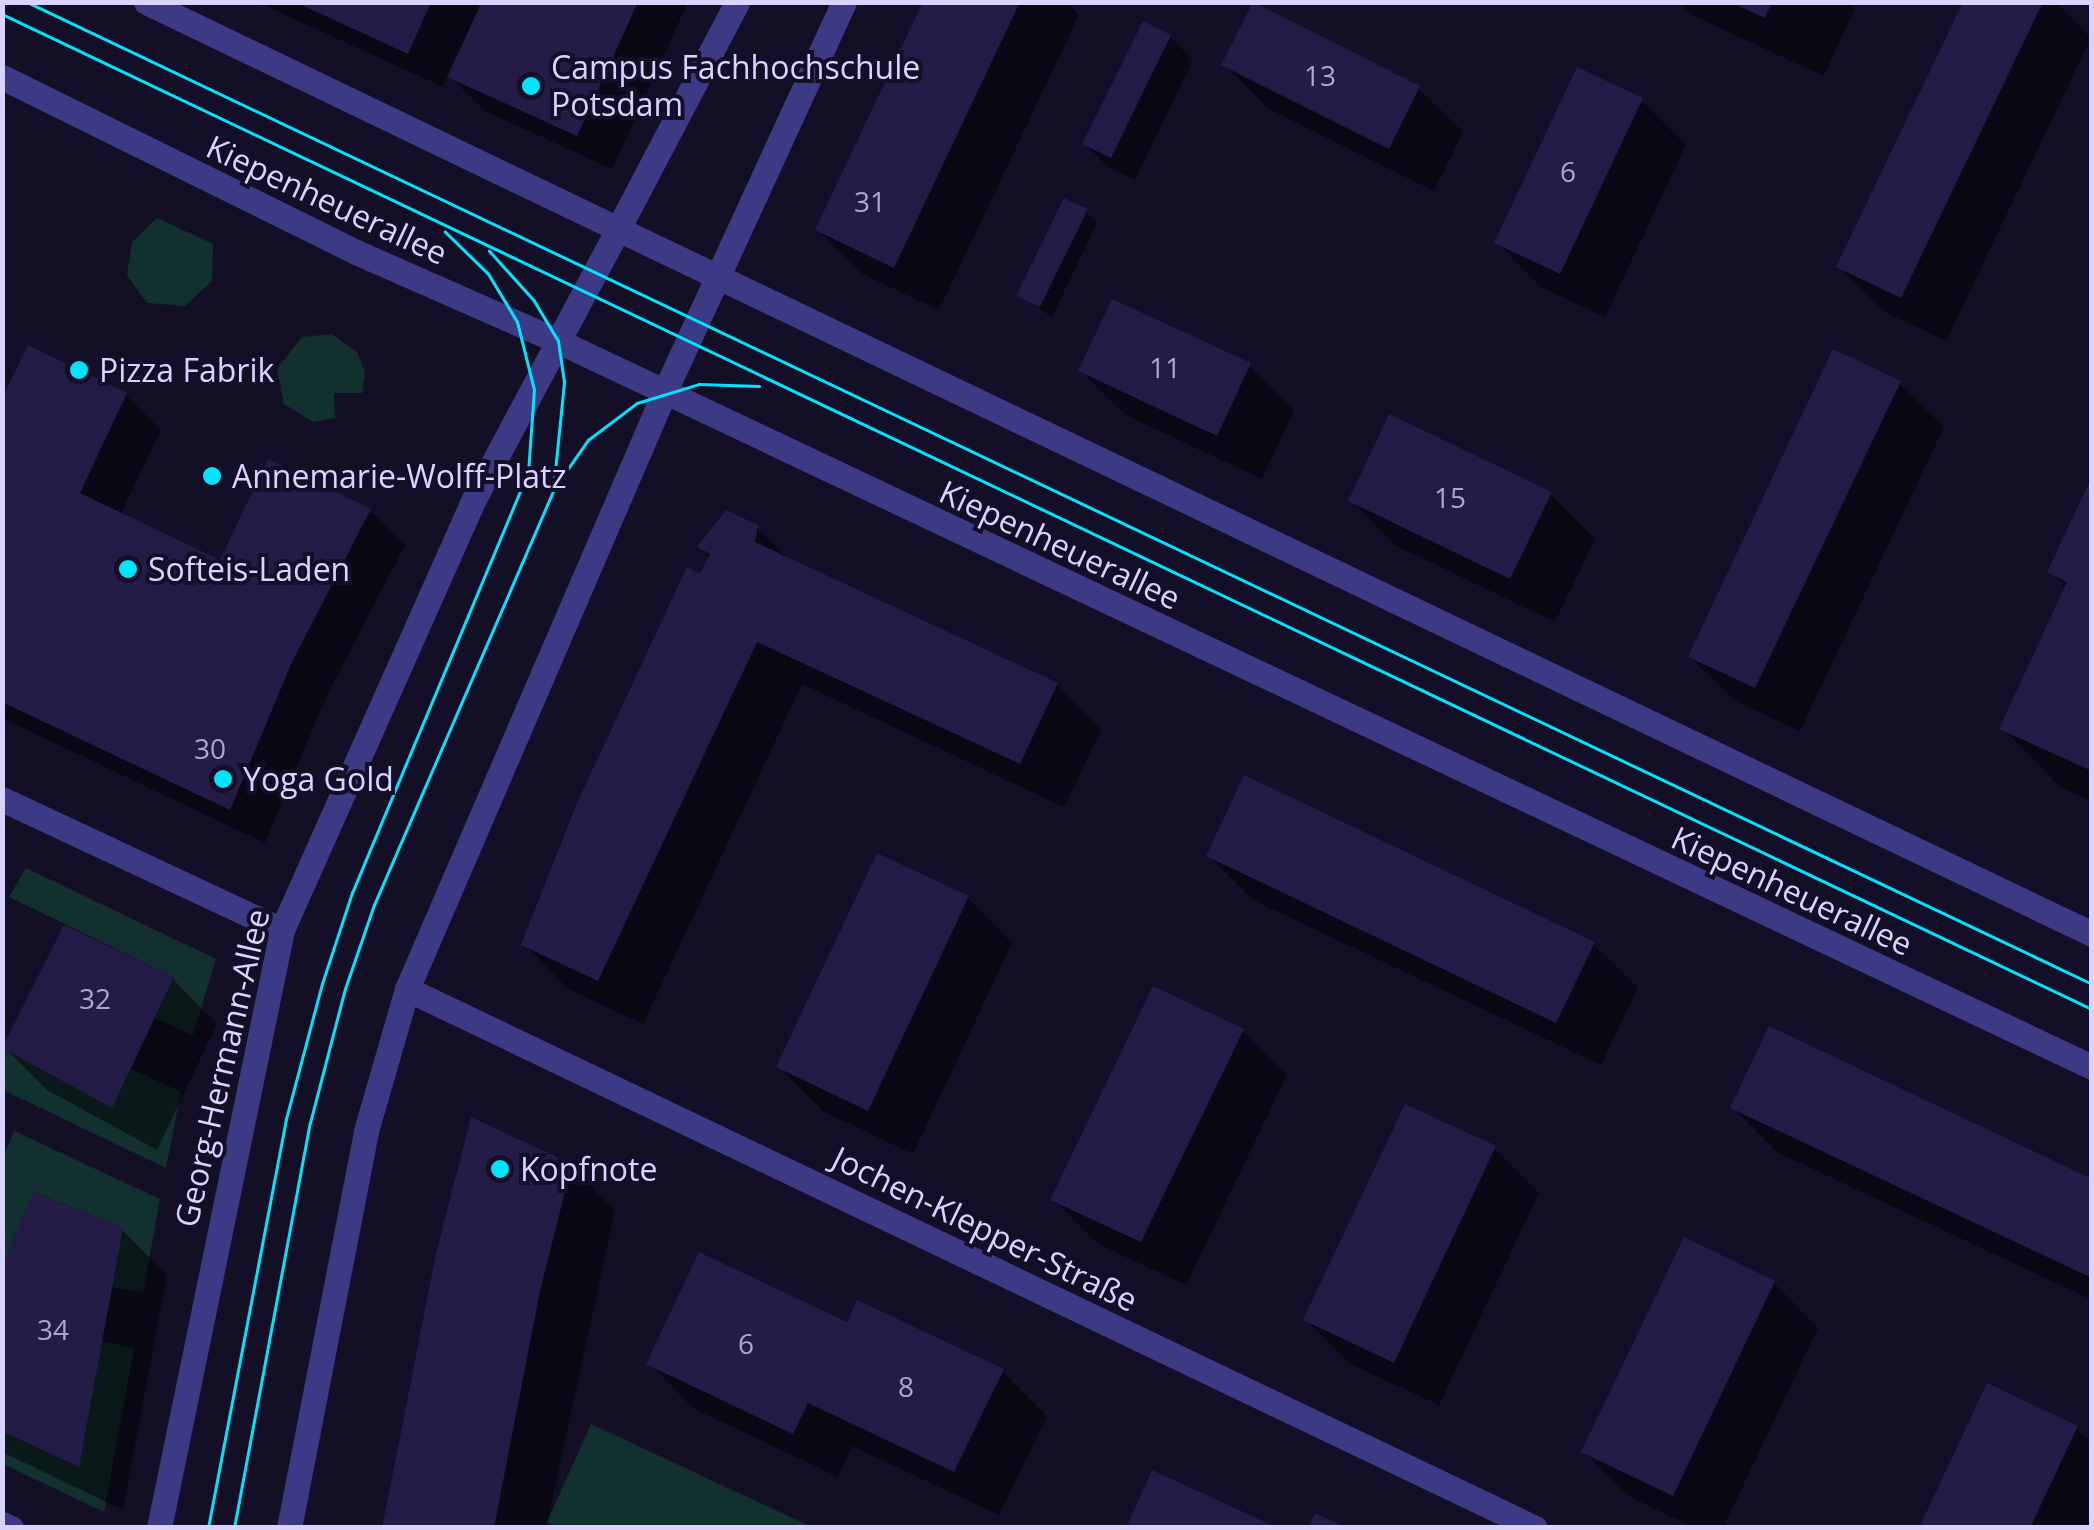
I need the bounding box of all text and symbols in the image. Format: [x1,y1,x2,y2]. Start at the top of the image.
place label: Campus Fachhochschule Potsdam [551,49,920,124]
house number: 13 [1304,58,1336,92]
marker: Campus Fachhochschule Potsdam [520,75,542,97]
street label: Kiepenheuerallee [201,127,453,273]
house number: 6 [1560,154,1576,188]
house number: 31 [854,184,886,218]
house number: 11 [1149,350,1181,384]
place label: Pizza Fabrik [99,351,274,389]
marker: Pizza Fabrik [68,359,90,381]
place label: Annemarie-Wolff-Platz [232,457,566,495]
marker: Annemarie-Wolff-Platz [201,465,223,487]
street label: Kiepenheuerallee [934,472,1186,618]
house number: 15 [1434,480,1466,514]
place label: Softeis-Laden [148,550,350,588]
marker: Softeis-Laden [117,558,139,580]
house number: 30 [194,731,226,765]
place label: Yoga Gold [243,760,394,798]
marker: Yoga Gold [212,768,234,790]
street label: Kiepenheuerallee [1666,818,1918,964]
street label: Georg-Hermann-Allee [167,905,277,1231]
house number: 32 [79,981,111,1015]
street label: Jochen-Klepper-Straße [826,1138,1144,1320]
place label: Kopfnote [520,1150,657,1188]
marker: Kopfnote [489,1158,511,1180]
house number: 34 [37,1312,69,1346]
house number: 6 [738,1326,754,1360]
house number: 8 [898,1369,914,1403]

